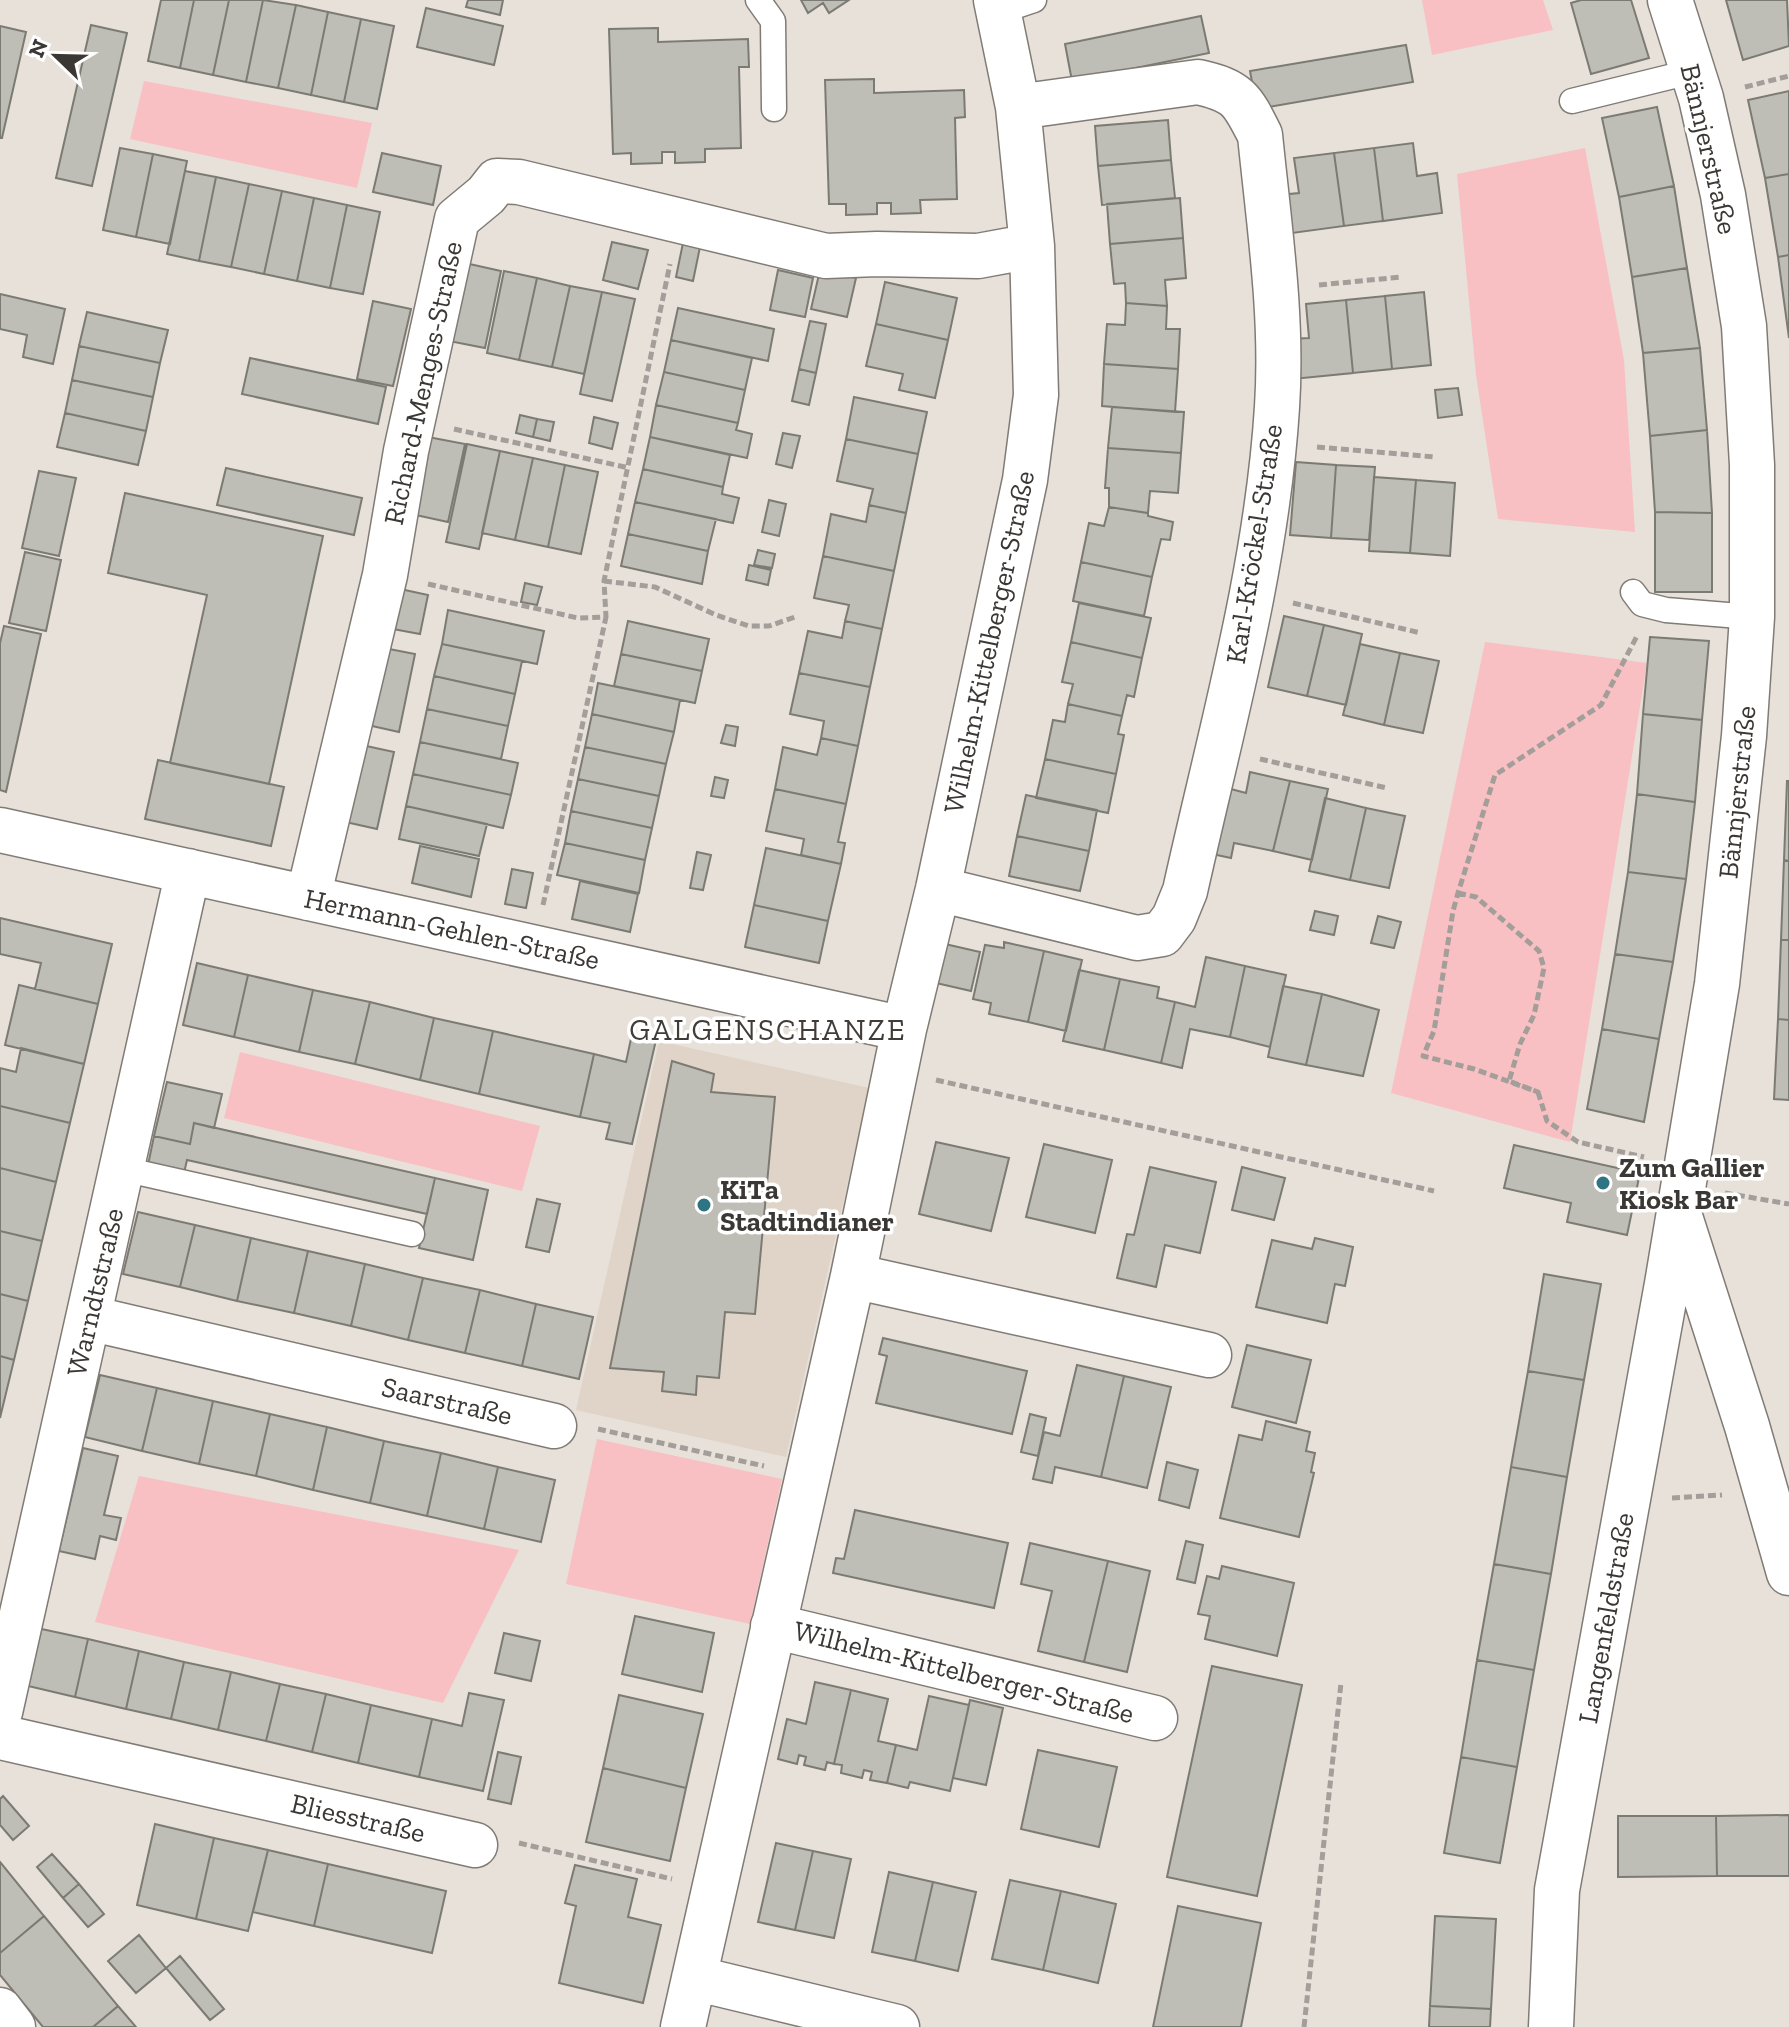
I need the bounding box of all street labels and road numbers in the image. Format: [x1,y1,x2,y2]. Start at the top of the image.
street label: Bännjerstraße [1673,61,1745,237]
street label: Richard-Menges-Straße [377,238,469,528]
street label: Karl-Kröckel-Straße [1219,422,1289,666]
street label: Wilhelm-Kittelberger-Straße [937,468,1041,816]
street label: Bännjerstraße [1712,704,1762,880]
street label: Hermann-Gehlen-Straße [301,882,603,976]
street label: Warndtstraße [60,1205,130,1379]
street label: Saarstraße [378,1370,516,1432]
street label: Langenfeldstraße [1571,1510,1641,1726]
street label: Wilhelm-Kittelberger-Straße [791,1614,1137,1730]
street label: Bliesstraße [288,1787,428,1849]

